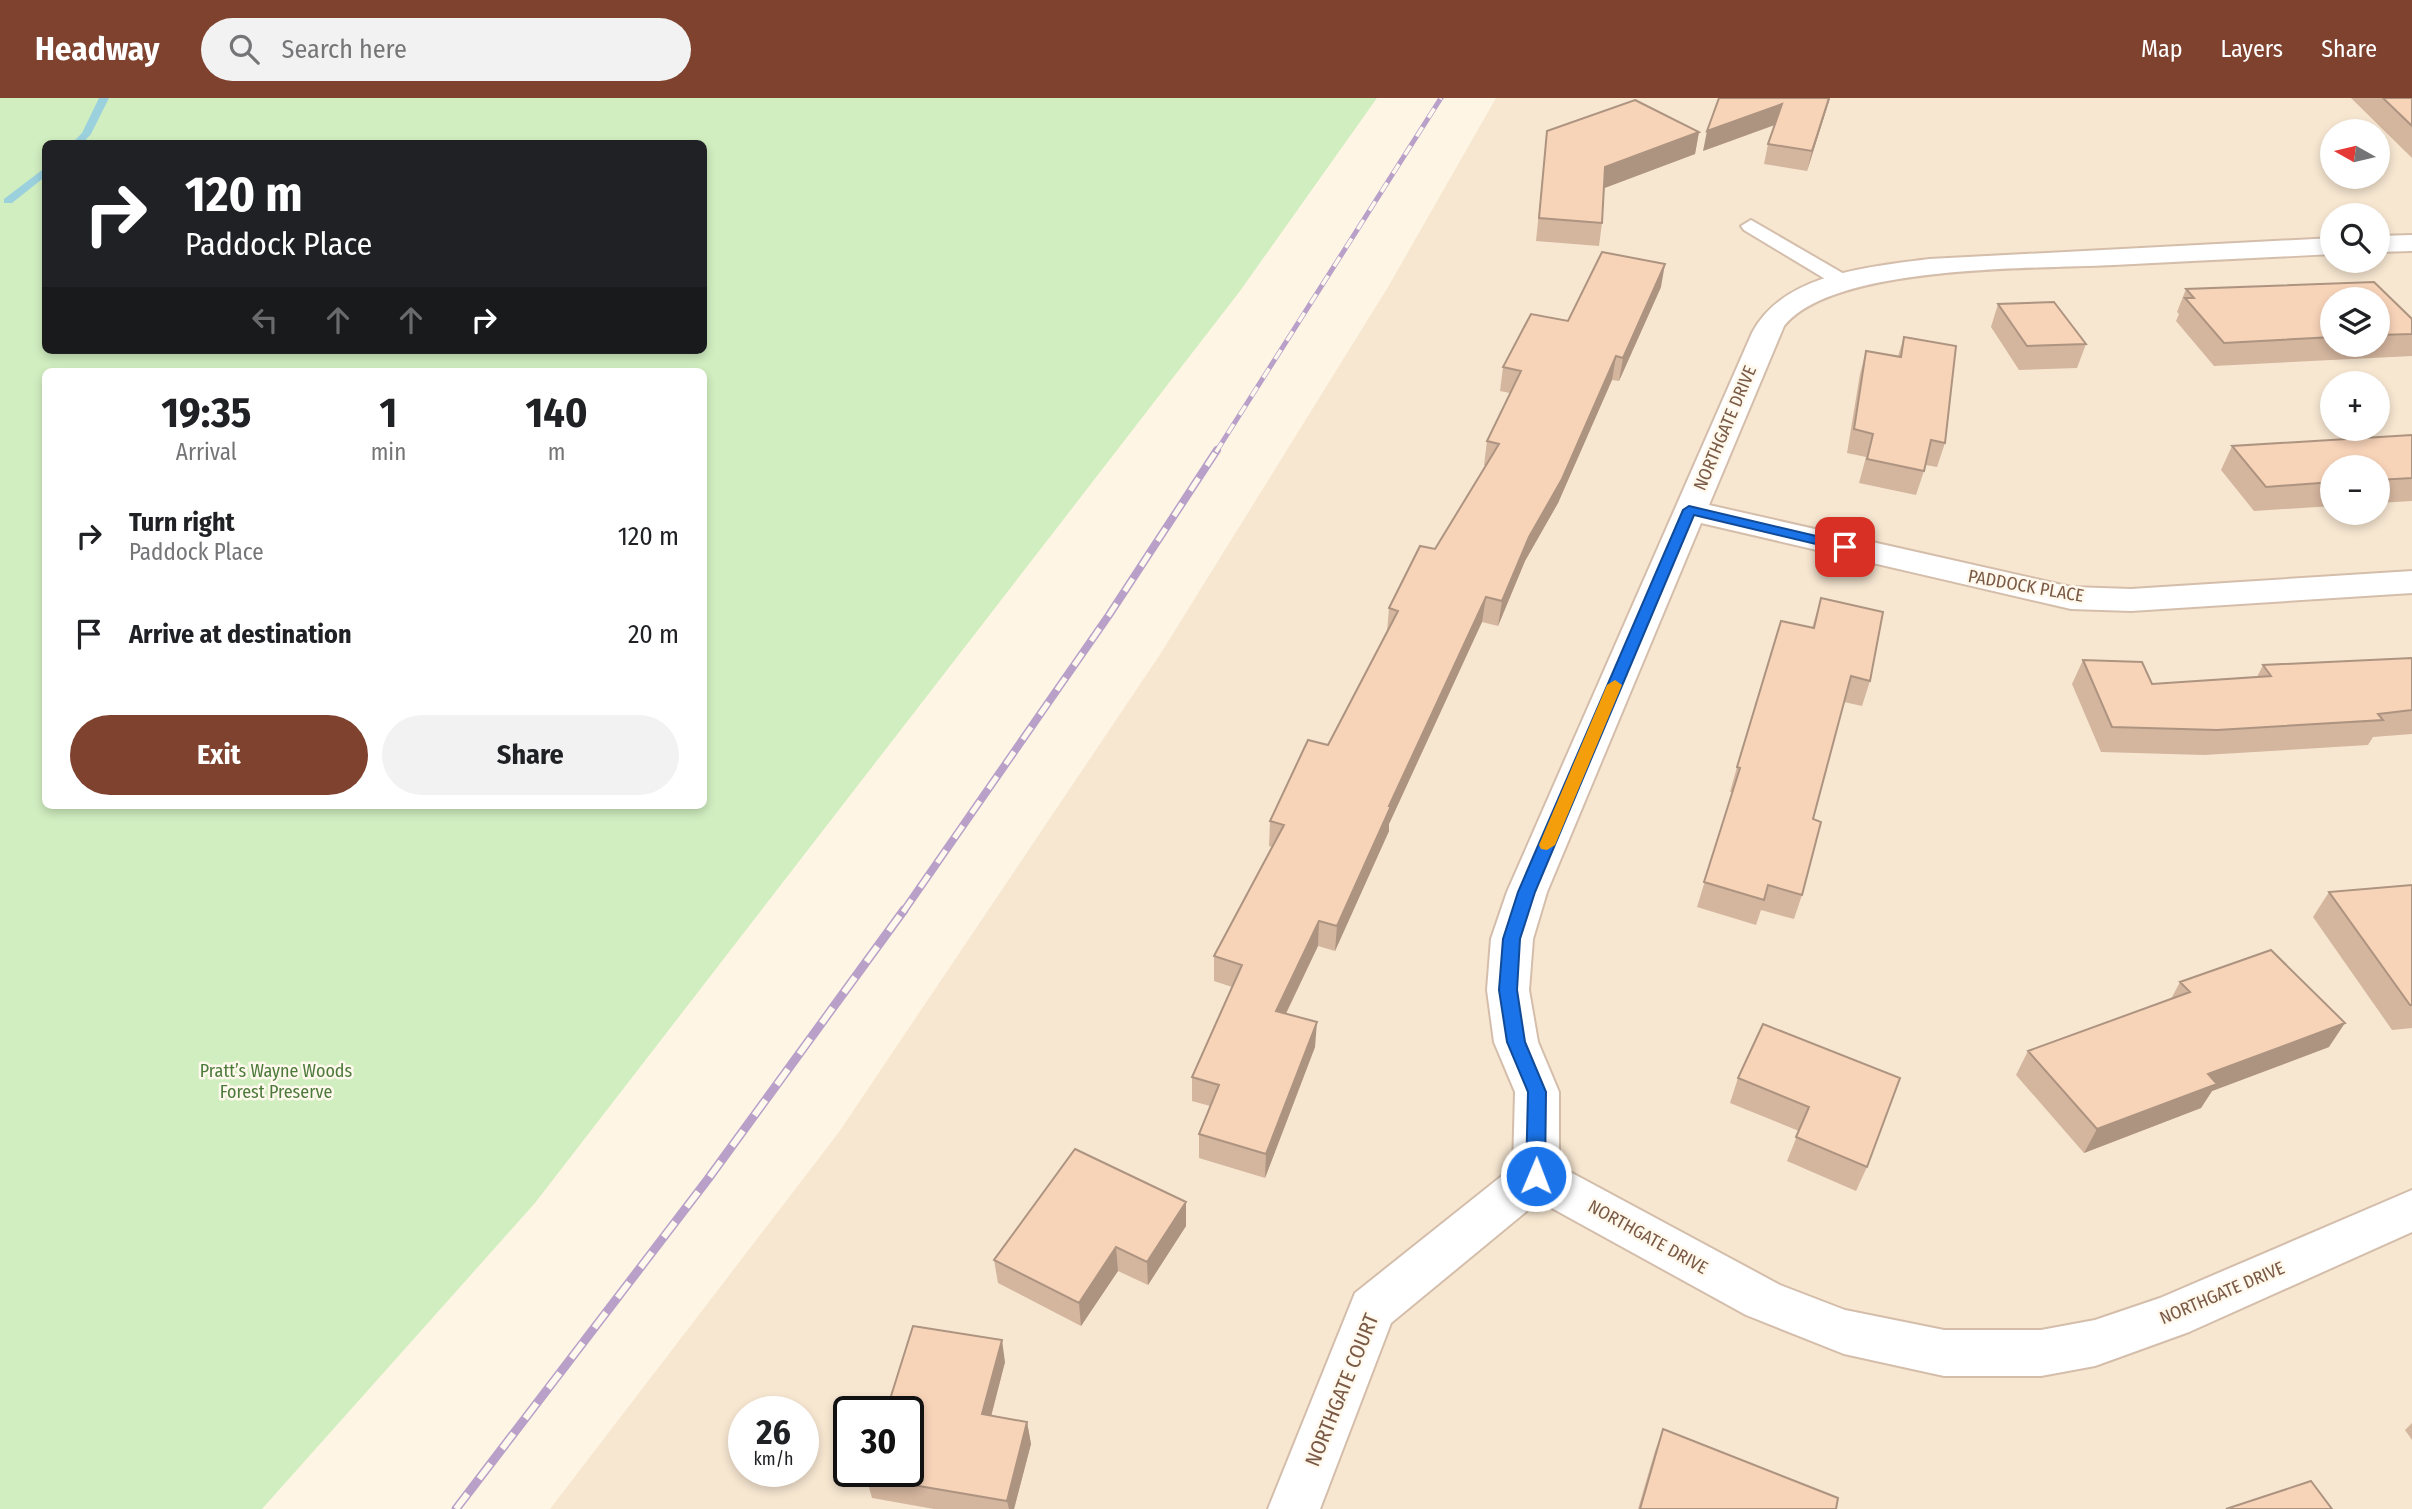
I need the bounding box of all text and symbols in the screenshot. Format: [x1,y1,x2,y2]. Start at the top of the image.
search box [201,18,691,81]
text: Headway [35,29,159,69]
icon: search [225,30,263,68]
text: Search here [281,34,407,65]
text: Map [2141,35,2183,63]
text: Layers [2221,35,2283,63]
text: Share [2321,35,2377,63]
north arrow [2320,119,2390,189]
map controls [2320,119,2390,525]
text: 120 m [185,165,303,224]
icon: right [70,168,161,259]
button: search [2320,203,2390,273]
text: Paddock Place [185,225,372,263]
button: layers [2320,287,2390,357]
icon: left [246,301,284,339]
icon: ahead [319,301,357,339]
icon: ahead [392,301,430,339]
icon: right [465,301,503,339]
street label: NORTHGATE DRIVE [1689,362,1761,494]
button: + [2320,371,2390,441]
text: 19:35 [161,388,251,438]
text: 1 [380,388,397,438]
text: 140 [525,388,588,438]
text: Arrival [176,438,237,466]
text: min [371,438,406,466]
text: m [548,438,565,466]
button: − [2320,455,2390,525]
text: Turn right [129,507,235,538]
icon: right [70,517,108,555]
pin [1815,517,1875,577]
text: 120 m [618,521,679,552]
icon: arrive [1826,528,1864,566]
text: Paddock Place [129,538,264,566]
street label: PADDOCK PLACE [1966,565,2086,607]
icon: arrive [70,615,108,653]
text: Arrive at destination [129,619,352,650]
text: 20 m [628,619,679,650]
button: Exit [70,715,368,795]
button: Share [382,715,679,795]
park label: Pratt’s Wayne Woods Forest Preserve [200,1060,352,1103]
position arrow [1499,1139,1573,1213]
street label: NORTHGATE DRIVE [1584,1195,1712,1279]
street label: NORTHGATE DRIVE [2156,1257,2288,1329]
street label: NORTHGATE COURT [1300,1310,1385,1470]
speed limit sign: 30 [833,1396,924,1487]
text: 26 [756,1411,791,1453]
text: km/h [753,1448,794,1470]

